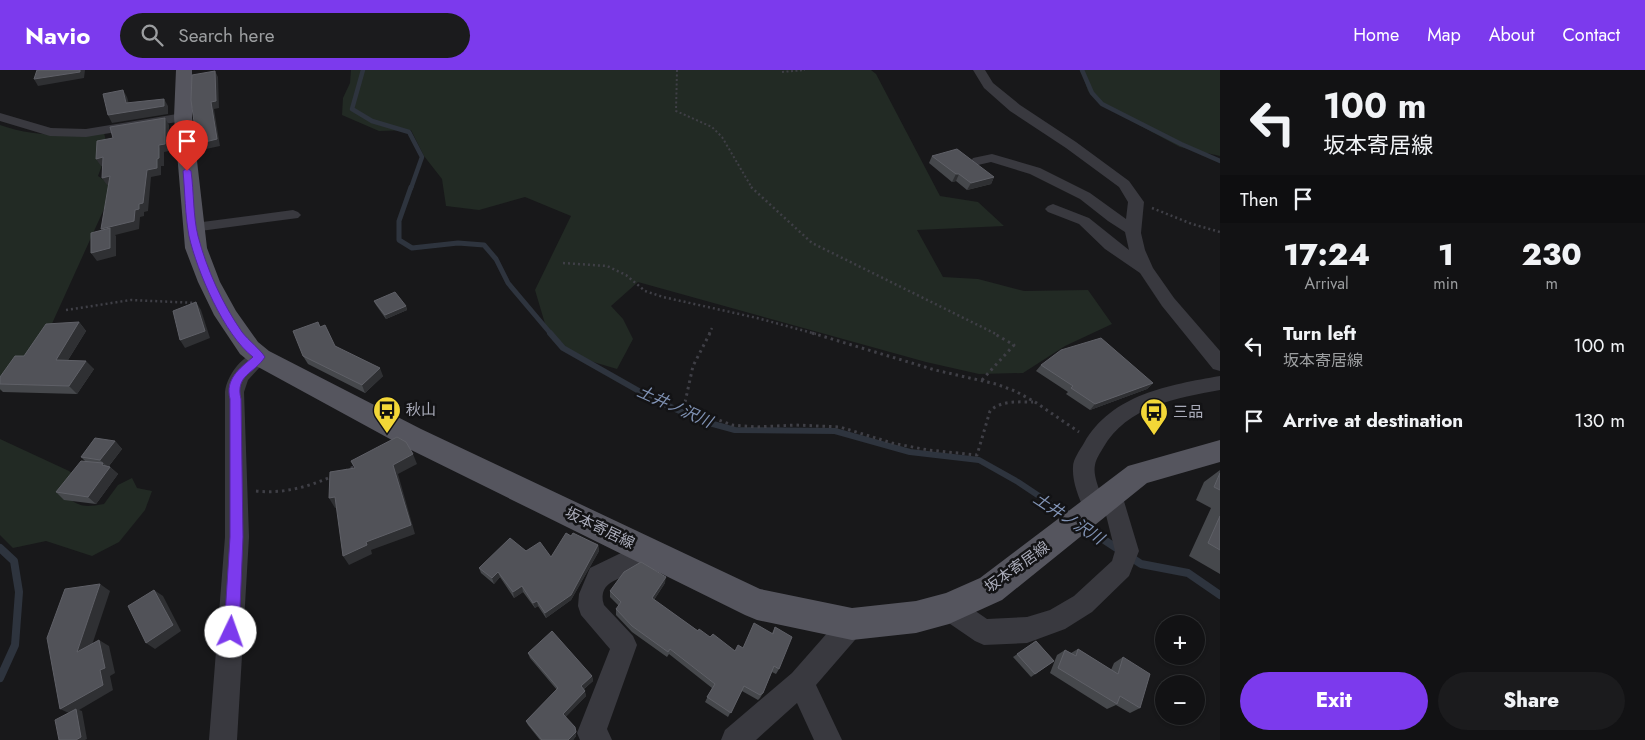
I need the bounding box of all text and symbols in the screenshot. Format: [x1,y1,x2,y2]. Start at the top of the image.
search box [120,13,470,58]
text: Navio [25,18,90,53]
icon: search [138,21,166,49]
text: Search here [178,22,274,49]
text: Home [1353,22,1399,48]
text: Map [1427,22,1461,48]
text: About [1489,22,1534,48]
text: Contact [1562,22,1620,48]
text: 100 m [1323,81,1426,131]
icon: left [1240,90,1305,155]
pin [166,120,208,171]
icon: arrive [173,127,201,155]
text: 坂本寄居線 [1323,129,1433,161]
icon: arrive [1289,185,1317,213]
text: Then [1240,186,1279,213]
text: 17:24 [1283,233,1370,276]
text: 1 [1438,233,1454,276]
text: 230 [1522,233,1582,276]
text: Arrival [1305,272,1349,295]
text: min [1433,272,1458,295]
text: m [1545,272,1558,295]
text: Turn left [1283,320,1356,347]
icon: left [1240,332,1268,360]
text: 100 m [1573,332,1625,359]
text: 坂本寄居線 [1283,349,1363,372]
water label: 土井ノ沢川 [634,380,718,434]
bus stop icon: 秋山 [372,395,402,434]
bus stop icon: 三品 [1139,397,1169,436]
place label: 秋山 [406,399,436,421]
place label: 三品 [1173,401,1203,423]
icon: arrive [1240,407,1268,435]
text: Arrive at destination [1283,407,1463,434]
text: 130 m [1574,407,1625,434]
water label: 土井ノ沢川 [1029,487,1110,551]
street label: 坂本寄居線 [561,502,639,554]
street label: 坂本寄居線 [980,536,1054,598]
position arrow [204,605,256,657]
map controls [1155,615,1205,725]
button: + [1155,615,1205,665]
button: Exit [1240,672,1428,730]
button: Share [1438,672,1625,730]
button: − [1155,675,1205,725]

